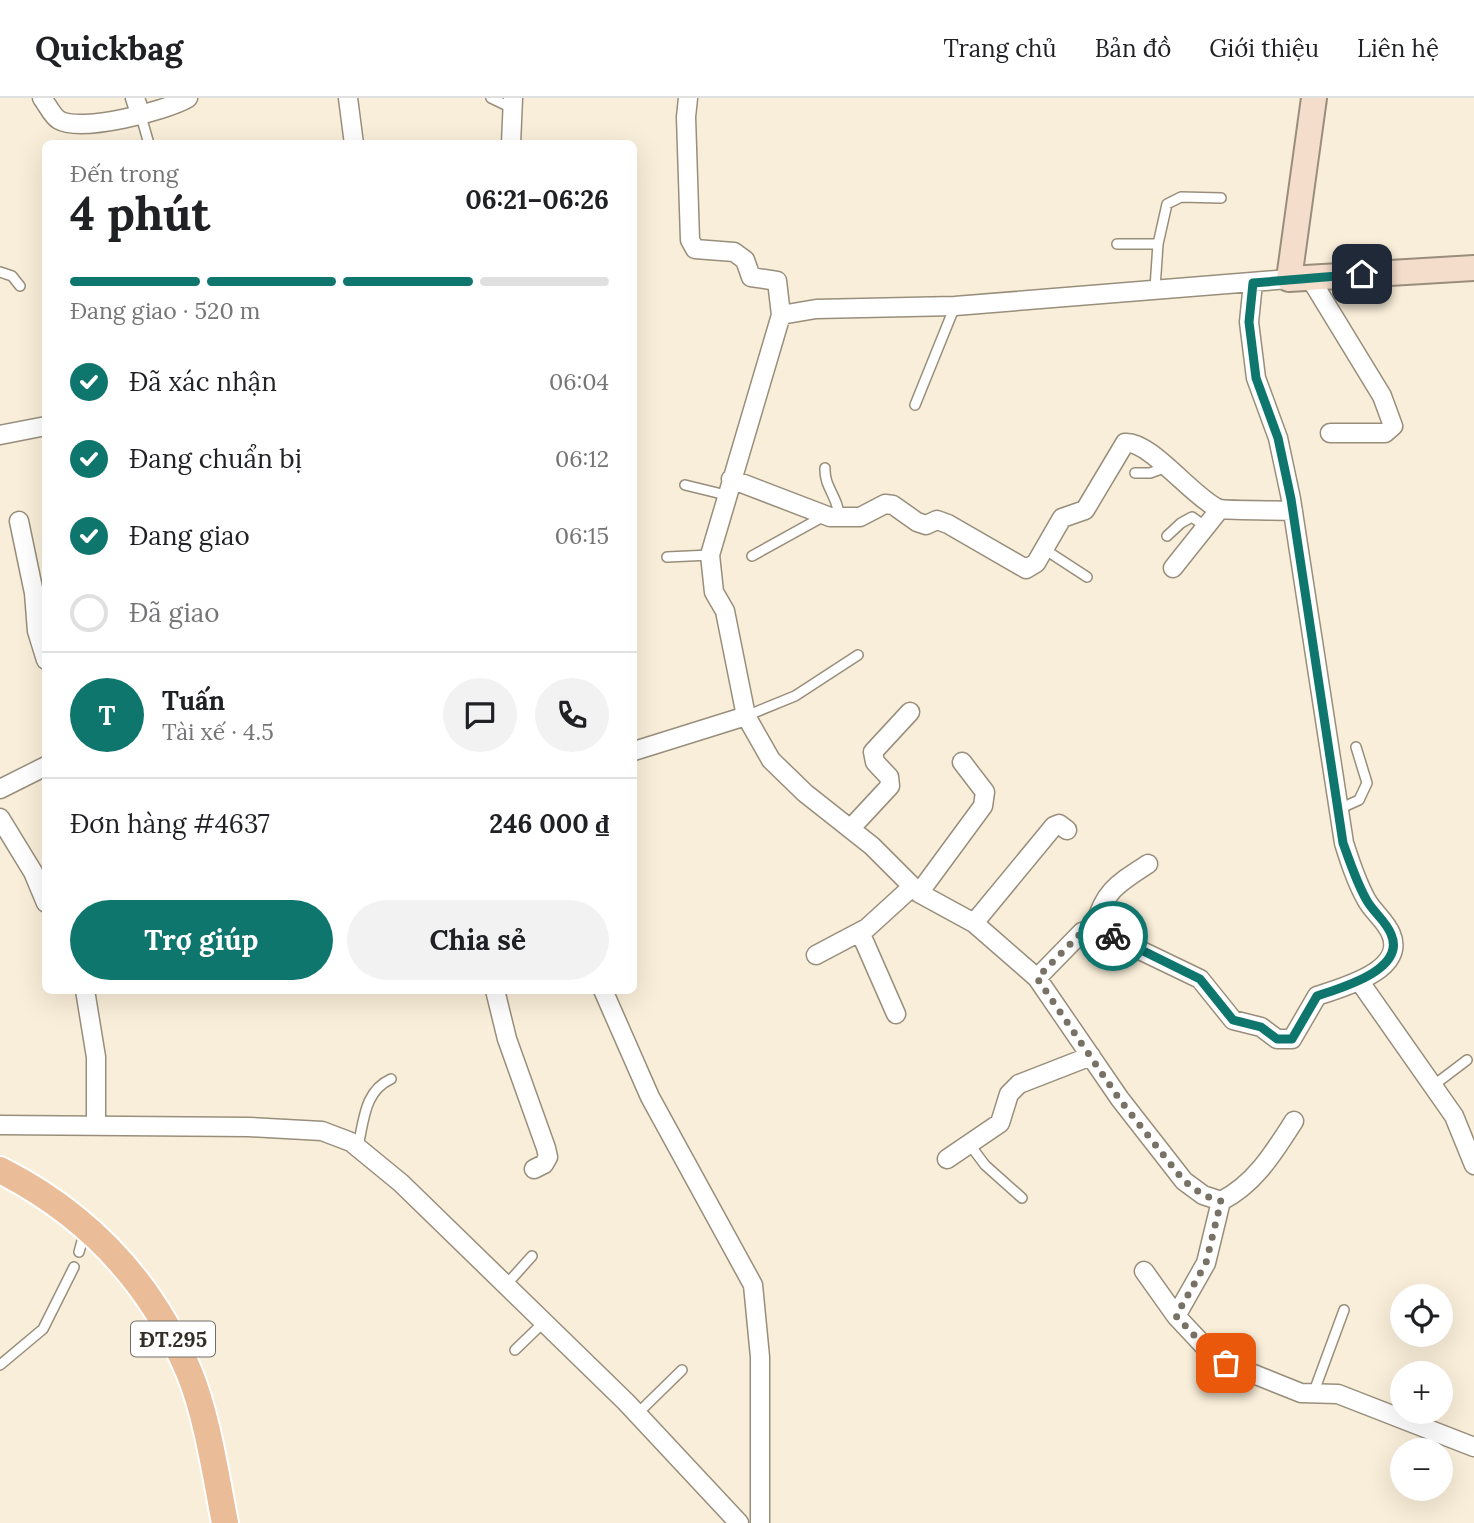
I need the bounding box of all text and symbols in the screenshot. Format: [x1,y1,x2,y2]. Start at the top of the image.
text: Quickbag [35,27,183,69]
text: Trang chủ [943,33,1057,64]
text: Bản đồ [1095,33,1171,64]
text: Giới thiệu [1209,33,1319,64]
text: Liên hệ [1357,33,1439,64]
text: Đến trong [70,159,178,188]
text: 06:21–06:26 [465,183,609,216]
text: 4 phút [70,184,210,243]
pin [1332,244,1392,304]
icon: home [1343,255,1381,293]
text: Đang giao · 520 m [70,296,260,325]
icon: check [70,363,108,401]
text: Đã xác nhận [129,365,277,398]
text: 06:04 [549,367,609,396]
icon: check [70,440,108,478]
text: Đang chuẩn bị [129,442,302,475]
text: 06:12 [555,444,609,473]
icon: check [70,517,108,555]
text: Đang giao [129,519,250,552]
text: 06:15 [555,521,609,550]
text: Đã giao [129,596,219,629]
button: chat [443,678,517,752]
button: phone [535,678,609,752]
text: Tuấn [162,684,225,717]
text: T [99,699,115,732]
text: Tài xế · 4.5 [162,717,274,746]
text: Đơn hàng #4637 [70,807,270,840]
text: 246 000 ₫ [489,807,609,840]
button: Trợ giúp [70,900,333,980]
button: Chia sẻ [347,900,609,980]
courier [1078,901,1148,971]
icon: bike [1094,917,1132,955]
map controls [1390,1284,1453,1501]
button: locate [1390,1284,1453,1347]
road number: ĐT.295 [131,1322,215,1356]
pin [1196,1333,1256,1393]
icon: bag [1207,1344,1245,1382]
button: + [1390,1361,1453,1424]
button: − [1390,1438,1453,1501]

